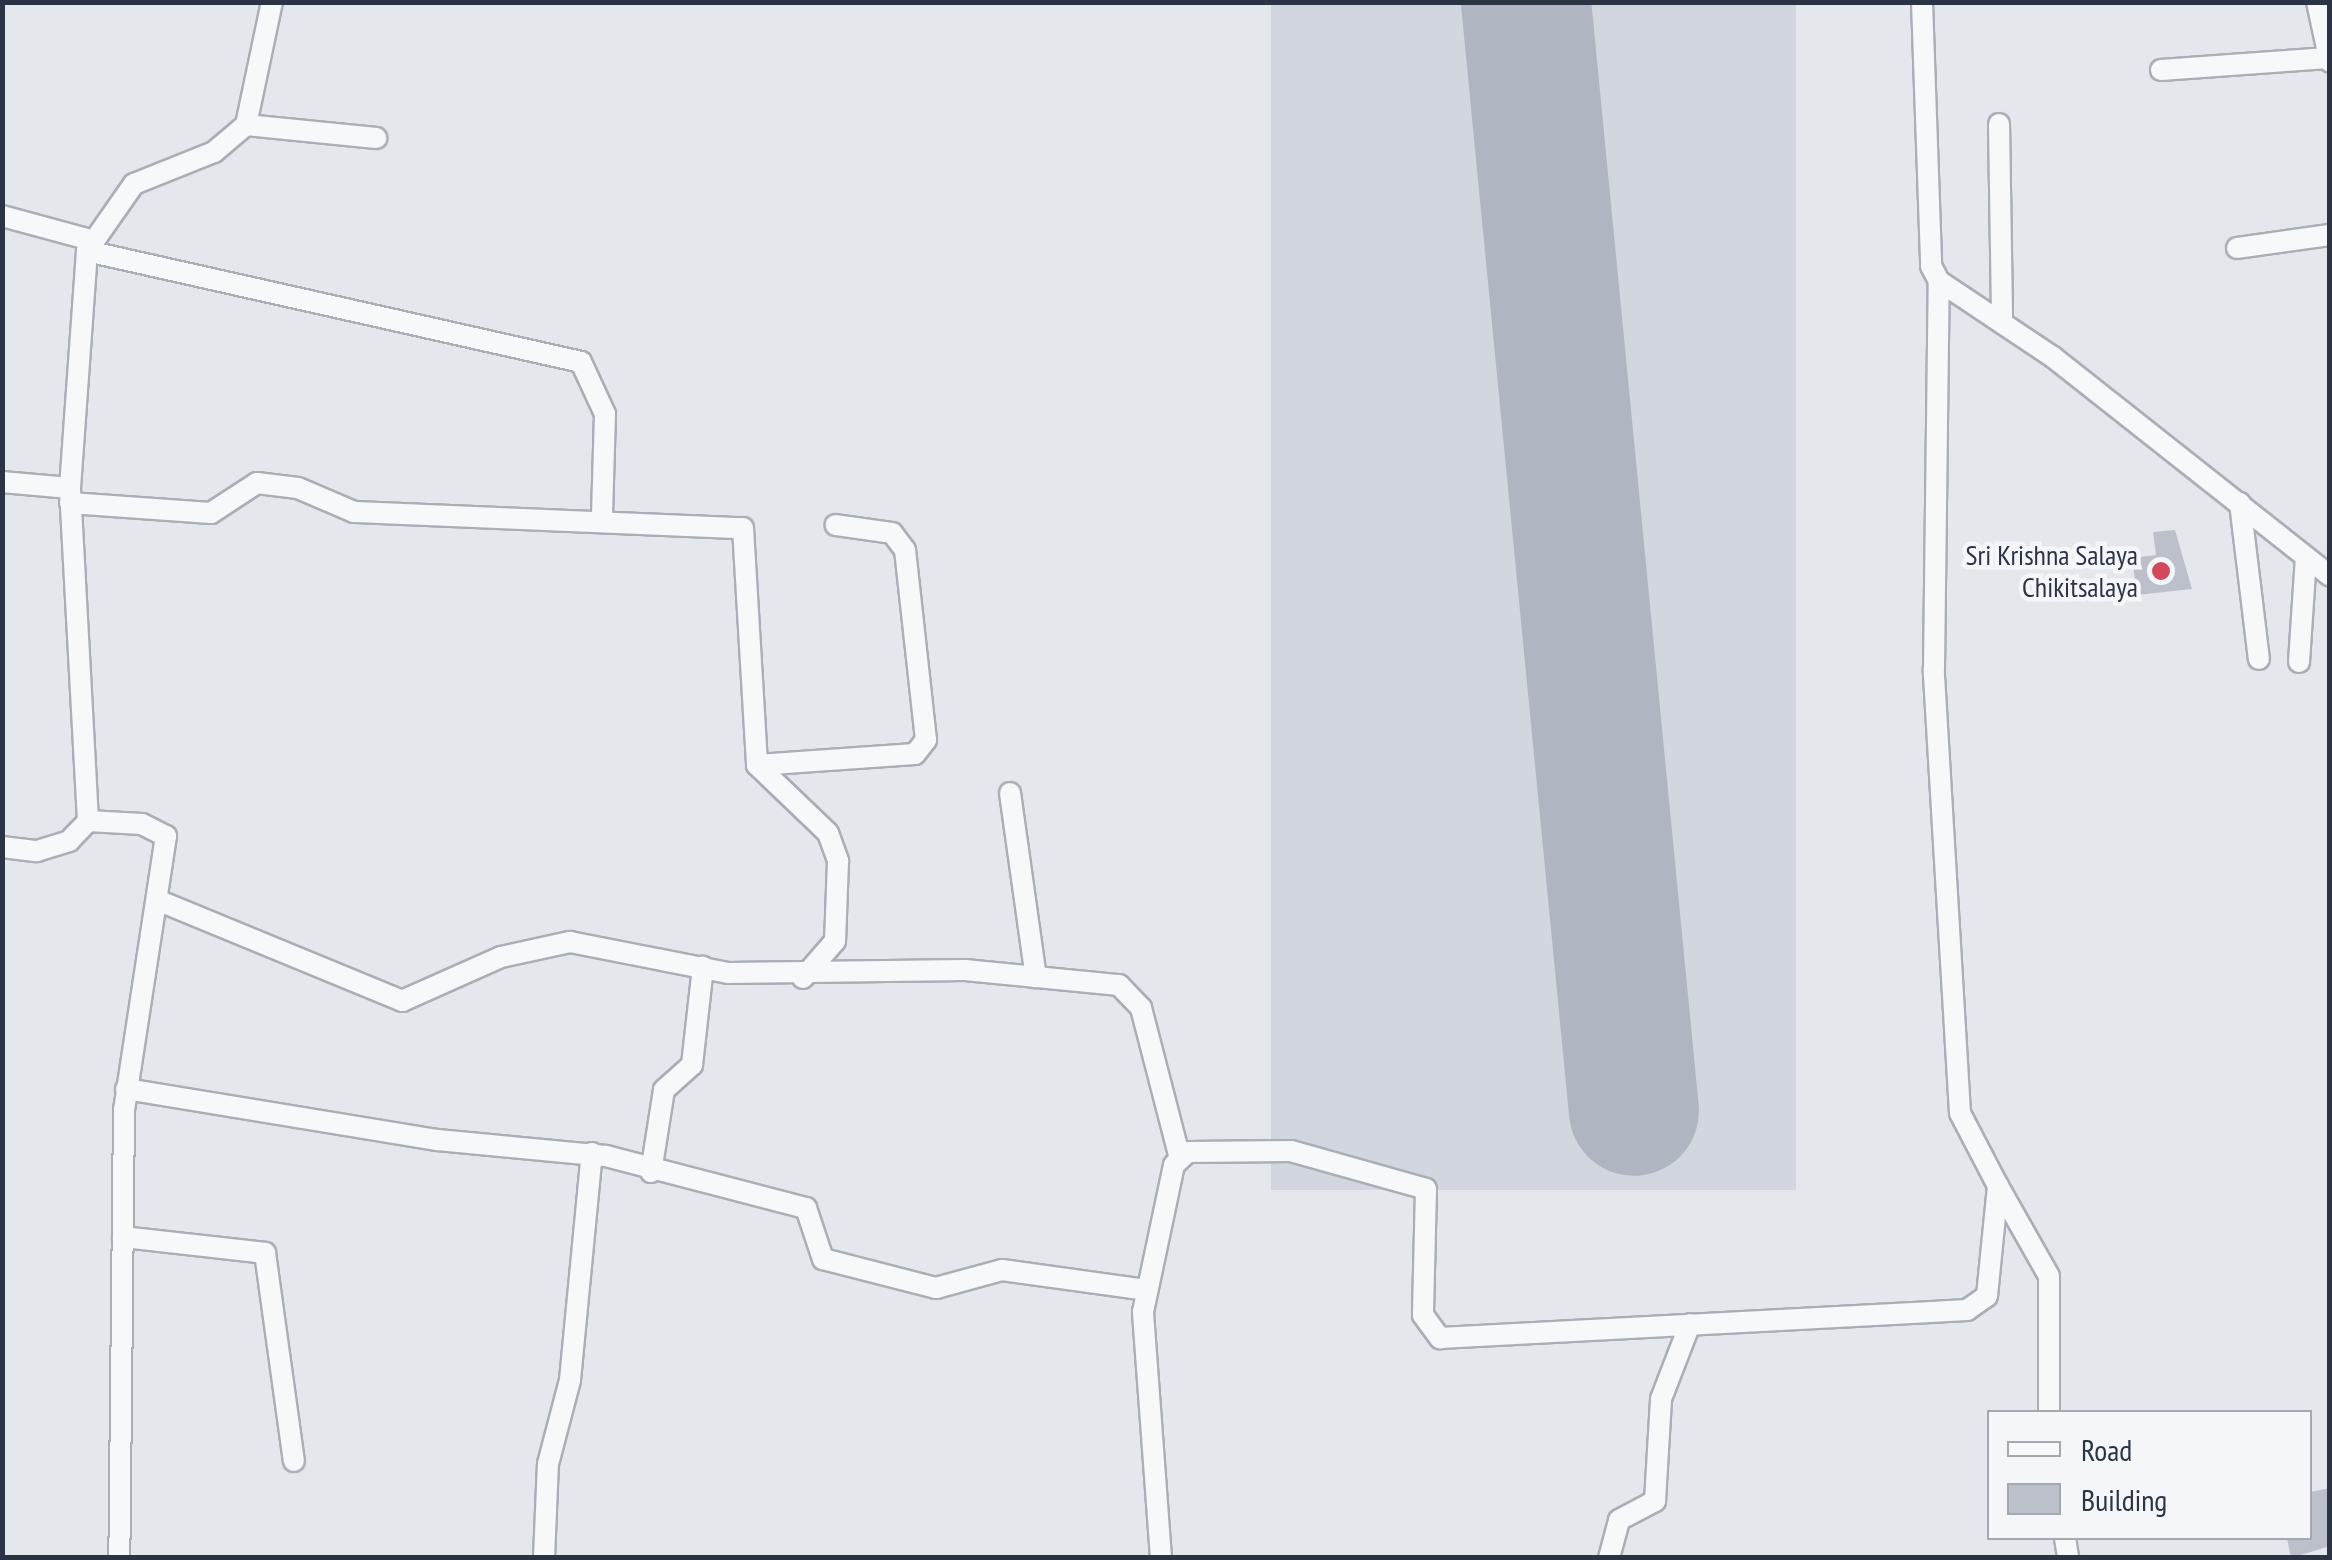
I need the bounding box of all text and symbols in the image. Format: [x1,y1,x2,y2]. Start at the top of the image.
place label: Sri Krishna Salaya Chikitsalaya [1966,538,2138,604]
marker: Sri Krishna Salaya Chikitsalaya [2148,558,2174,584]
legend [1987,1410,2312,1540]
text: Road [2081,1430,2132,1469]
text: Building [2081,1480,2167,1519]

